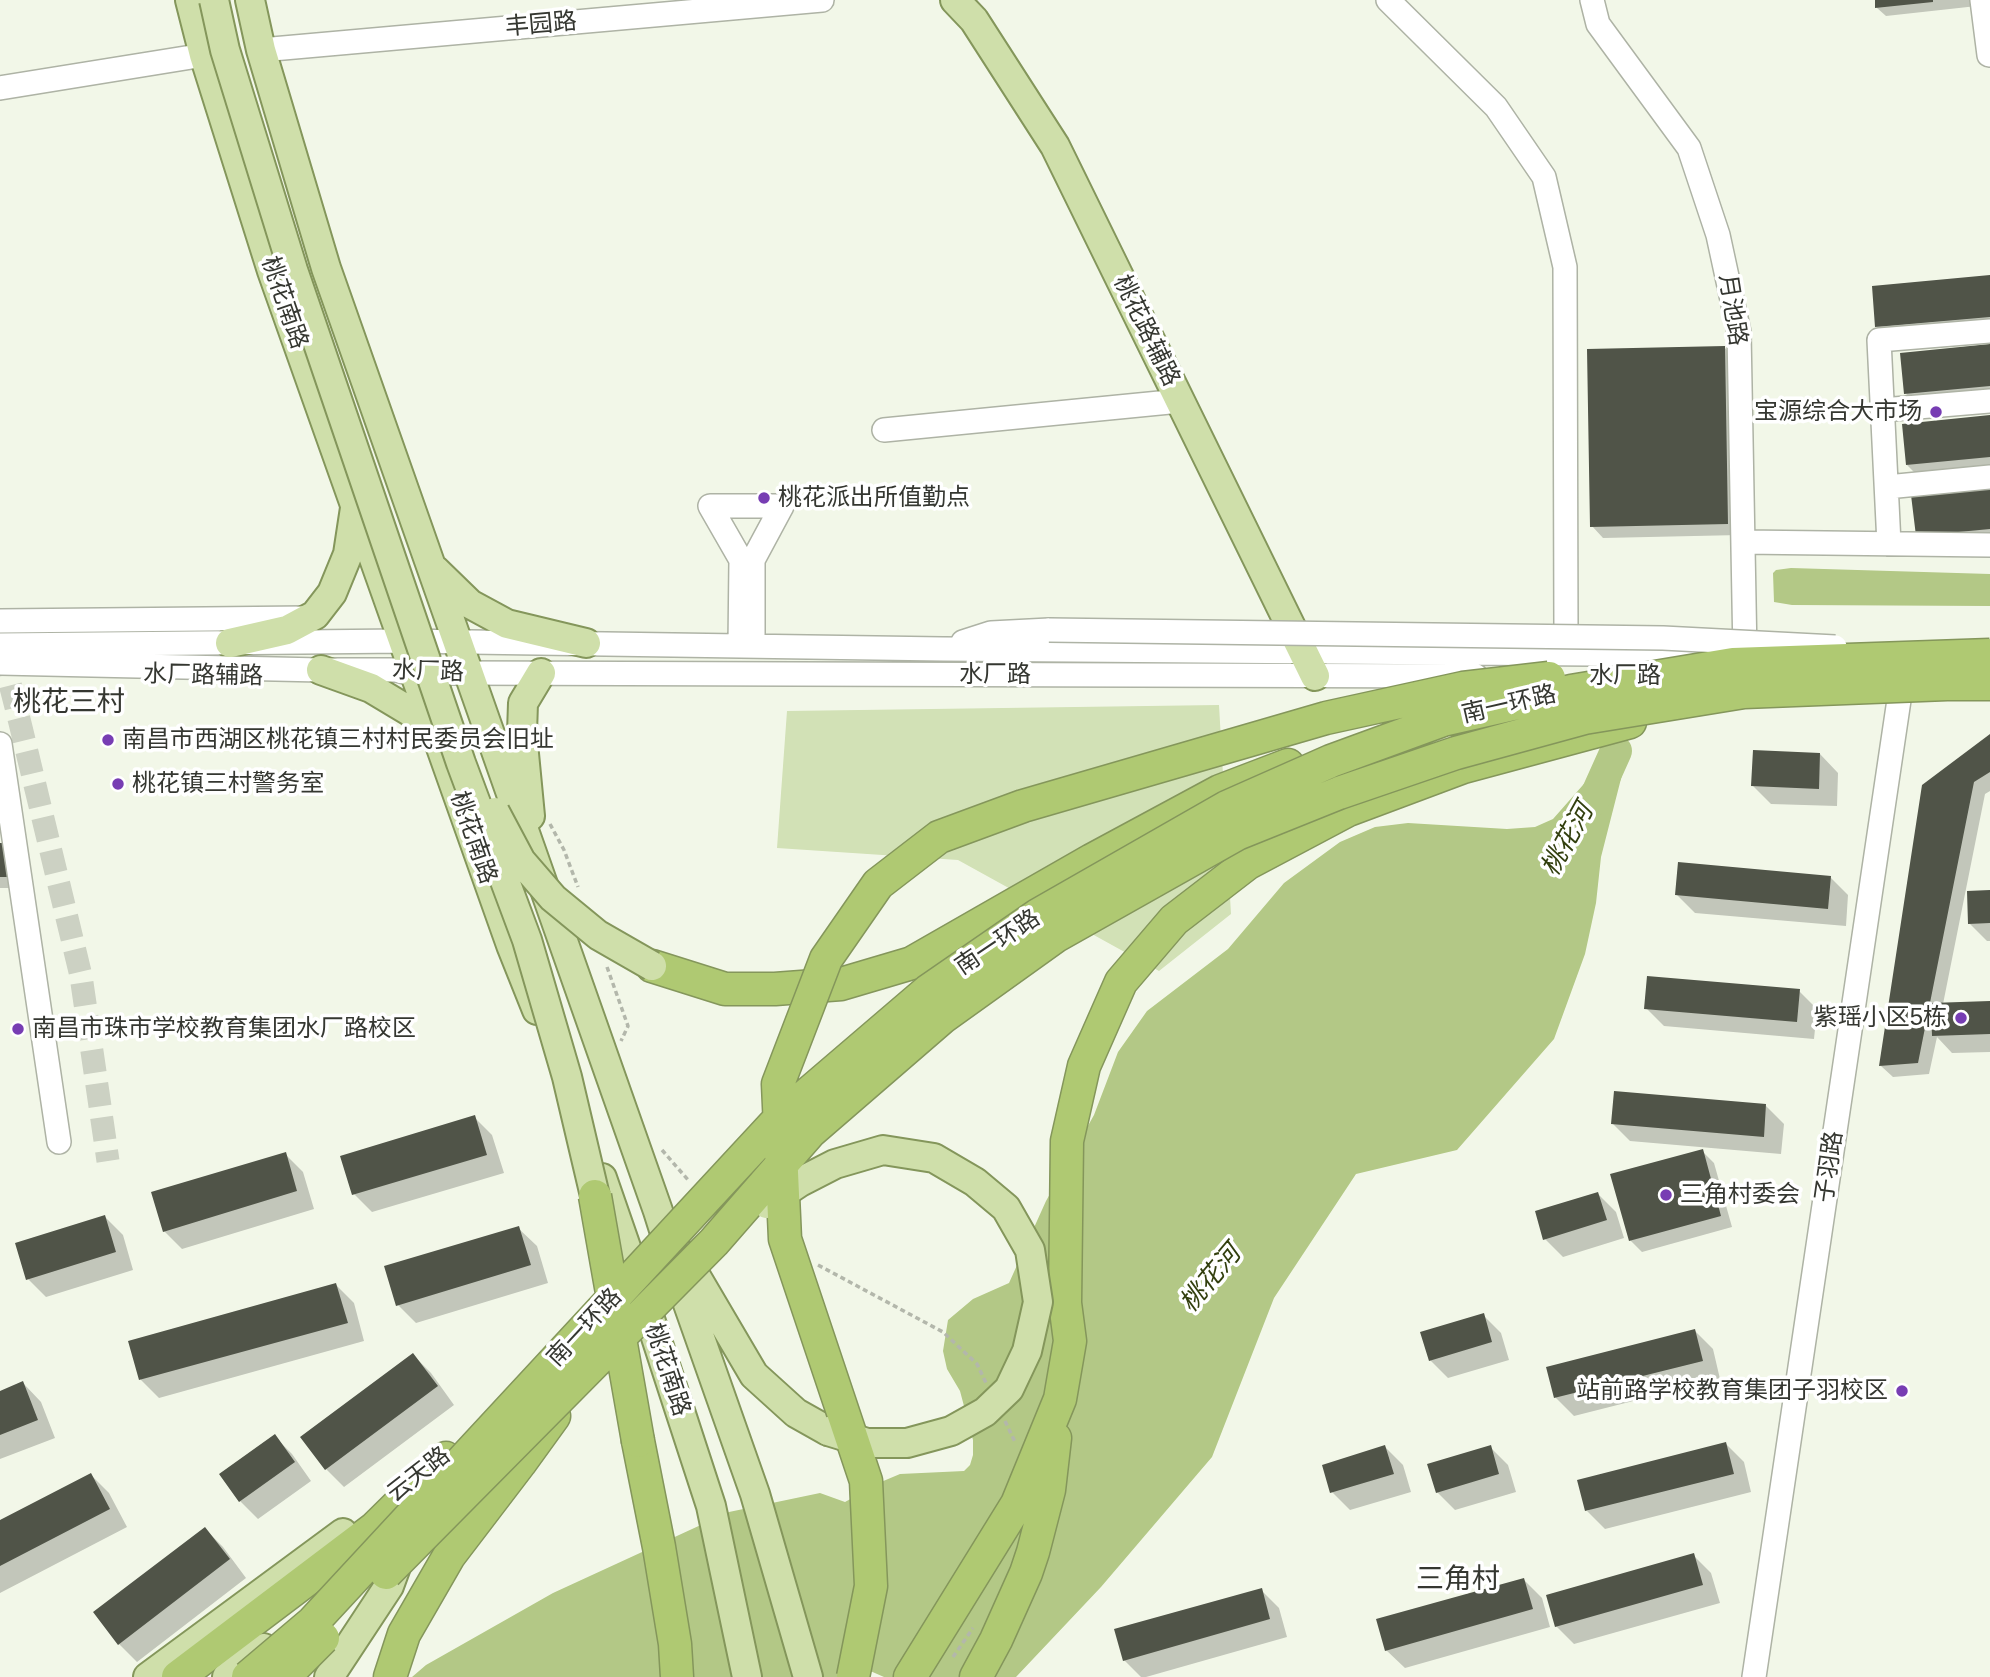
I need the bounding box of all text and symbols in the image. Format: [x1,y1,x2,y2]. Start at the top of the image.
street label: 丰园路 [504,8,578,42]
street label: 桃花南路 [255,253,313,353]
street label: 桃花路辅路 [1107,271,1185,391]
street label: 月池路 [1712,272,1752,348]
place label: 宝源综合大市场 [1754,398,1922,426]
marker: 宝源综合大市场 [1928,404,1944,420]
place label: 桃花派出所值勤点 [778,484,970,512]
marker: 桃花派出所值勤点 [756,490,772,506]
street label: 水厂路 [392,656,464,688]
street label: 水厂路辅路 [143,661,263,691]
street label: 水厂路 [959,661,1031,689]
street label: 水厂路 [1589,662,1661,690]
street label: 南一环路 [1459,680,1559,730]
district label: 桃花三村 [13,686,125,720]
place label: 南昌市西湖区桃花镇三村村民委员会旧址 [122,726,554,754]
marker: 南昌市西湖区桃花镇三村村民委员会旧址 [100,732,116,748]
place label: 桃花镇三村警务室 [132,770,324,798]
marker: 桃花镇三村警务室 [110,776,126,792]
street label: 桃花南路 [444,788,502,888]
water label: 桃花河 [1535,798,1601,882]
street label: 南一环路 [950,904,1046,982]
place label: 紫瑶小区5栋 [1814,1004,1947,1032]
marker: 紫瑶小区5栋 [1953,1010,1969,1026]
place label: 南昌市珠市学校教育集团水厂路校区 [32,1015,416,1043]
marker: 南昌市珠市学校教育集团水厂路校区 [10,1021,26,1037]
street label: 子羽路 [1811,1129,1849,1205]
place label: 三角村委会 [1680,1181,1800,1209]
marker: 三角村委会 [1658,1187,1674,1203]
water label: 桃花河 [1174,1239,1248,1319]
street label: 南一环路 [542,1283,628,1373]
street label: 桃花南路 [638,1320,696,1420]
place label: 站前路学校教育集团子羽校区 [1576,1377,1888,1405]
marker: 站前路学校教育集团子羽校区 [1894,1383,1910,1399]
street label: 云天路 [382,1441,456,1509]
district label: 三角村 [1416,1563,1500,1597]

